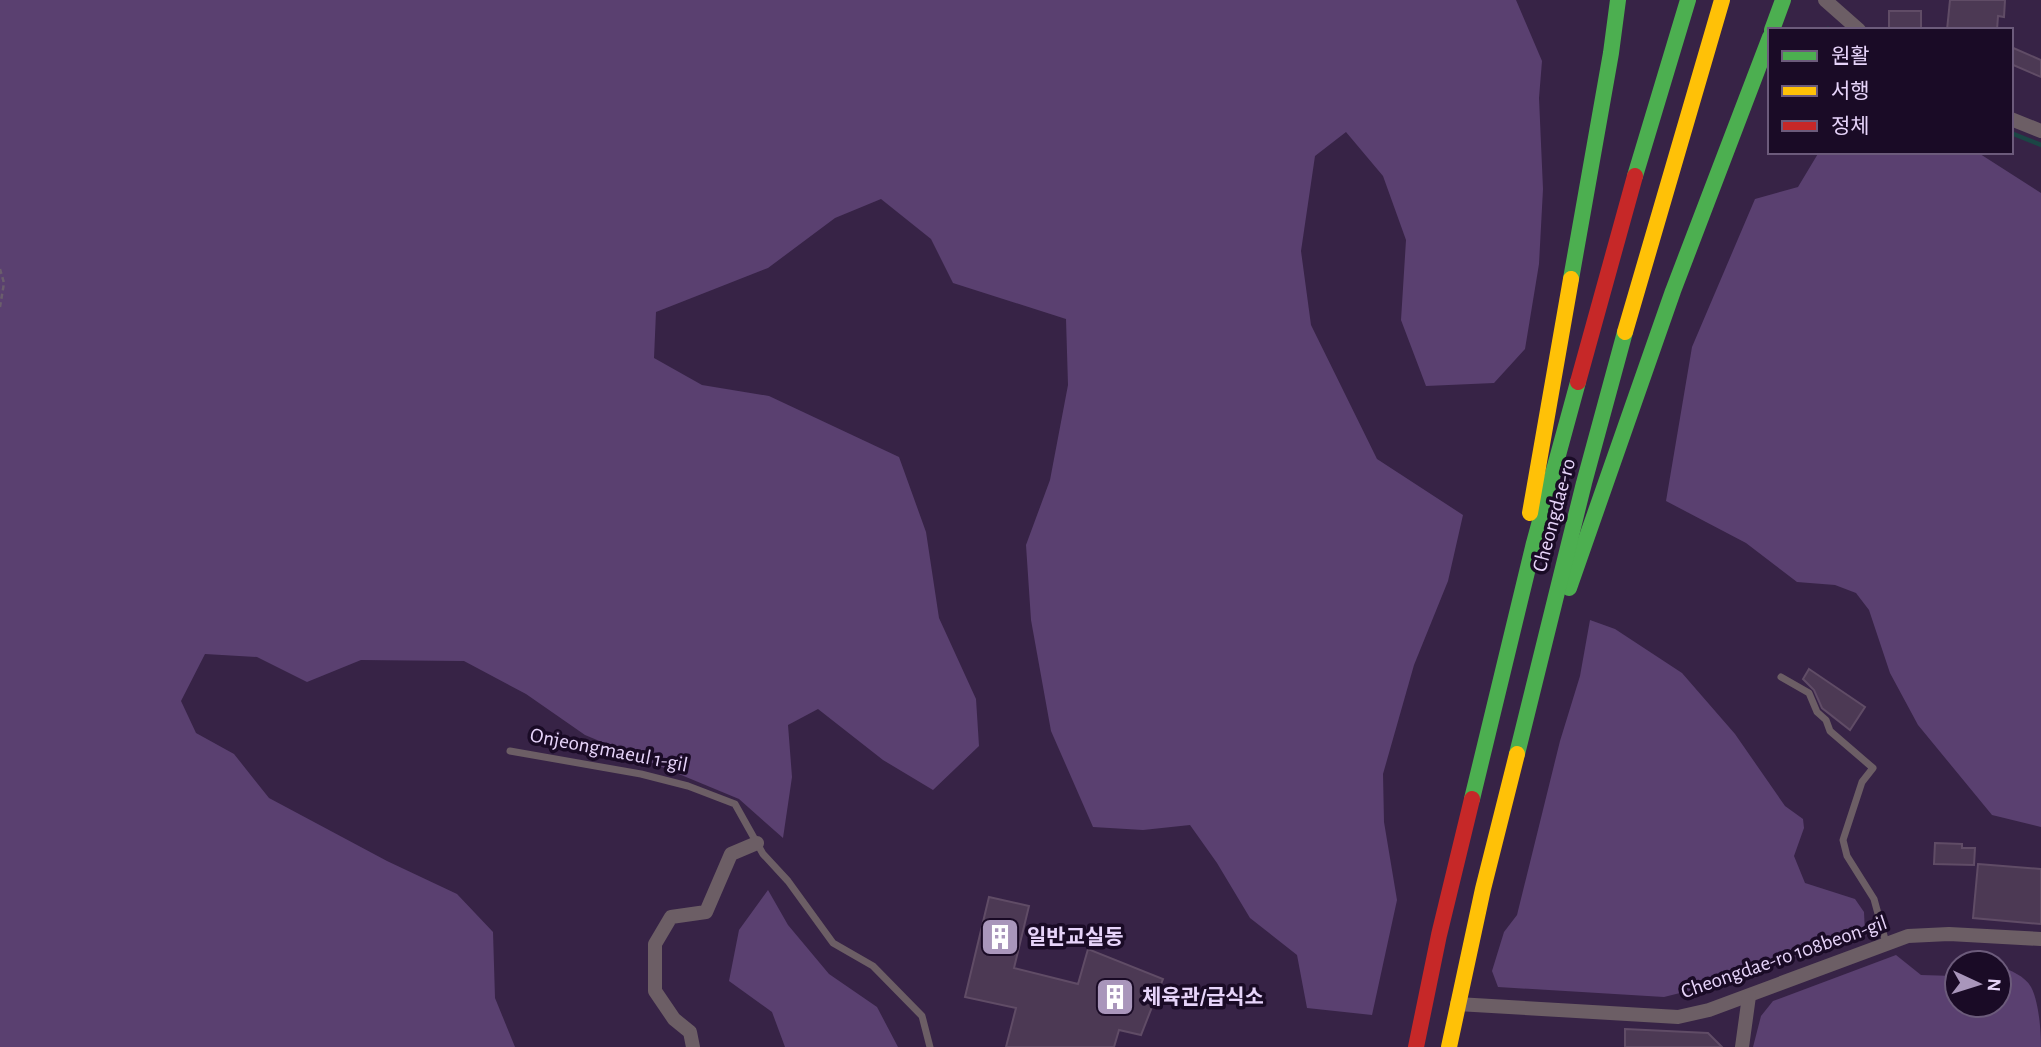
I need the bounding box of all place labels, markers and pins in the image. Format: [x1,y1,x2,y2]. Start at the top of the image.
building icon: 일반교실동 [979,916,1021,958]
place label: 일반교실동 [1027,926,1124,948]
building icon: 체육관/급식소 [1094,976,1136,1018]
place label: 체육관/급식소 [1142,986,1264,1008]

